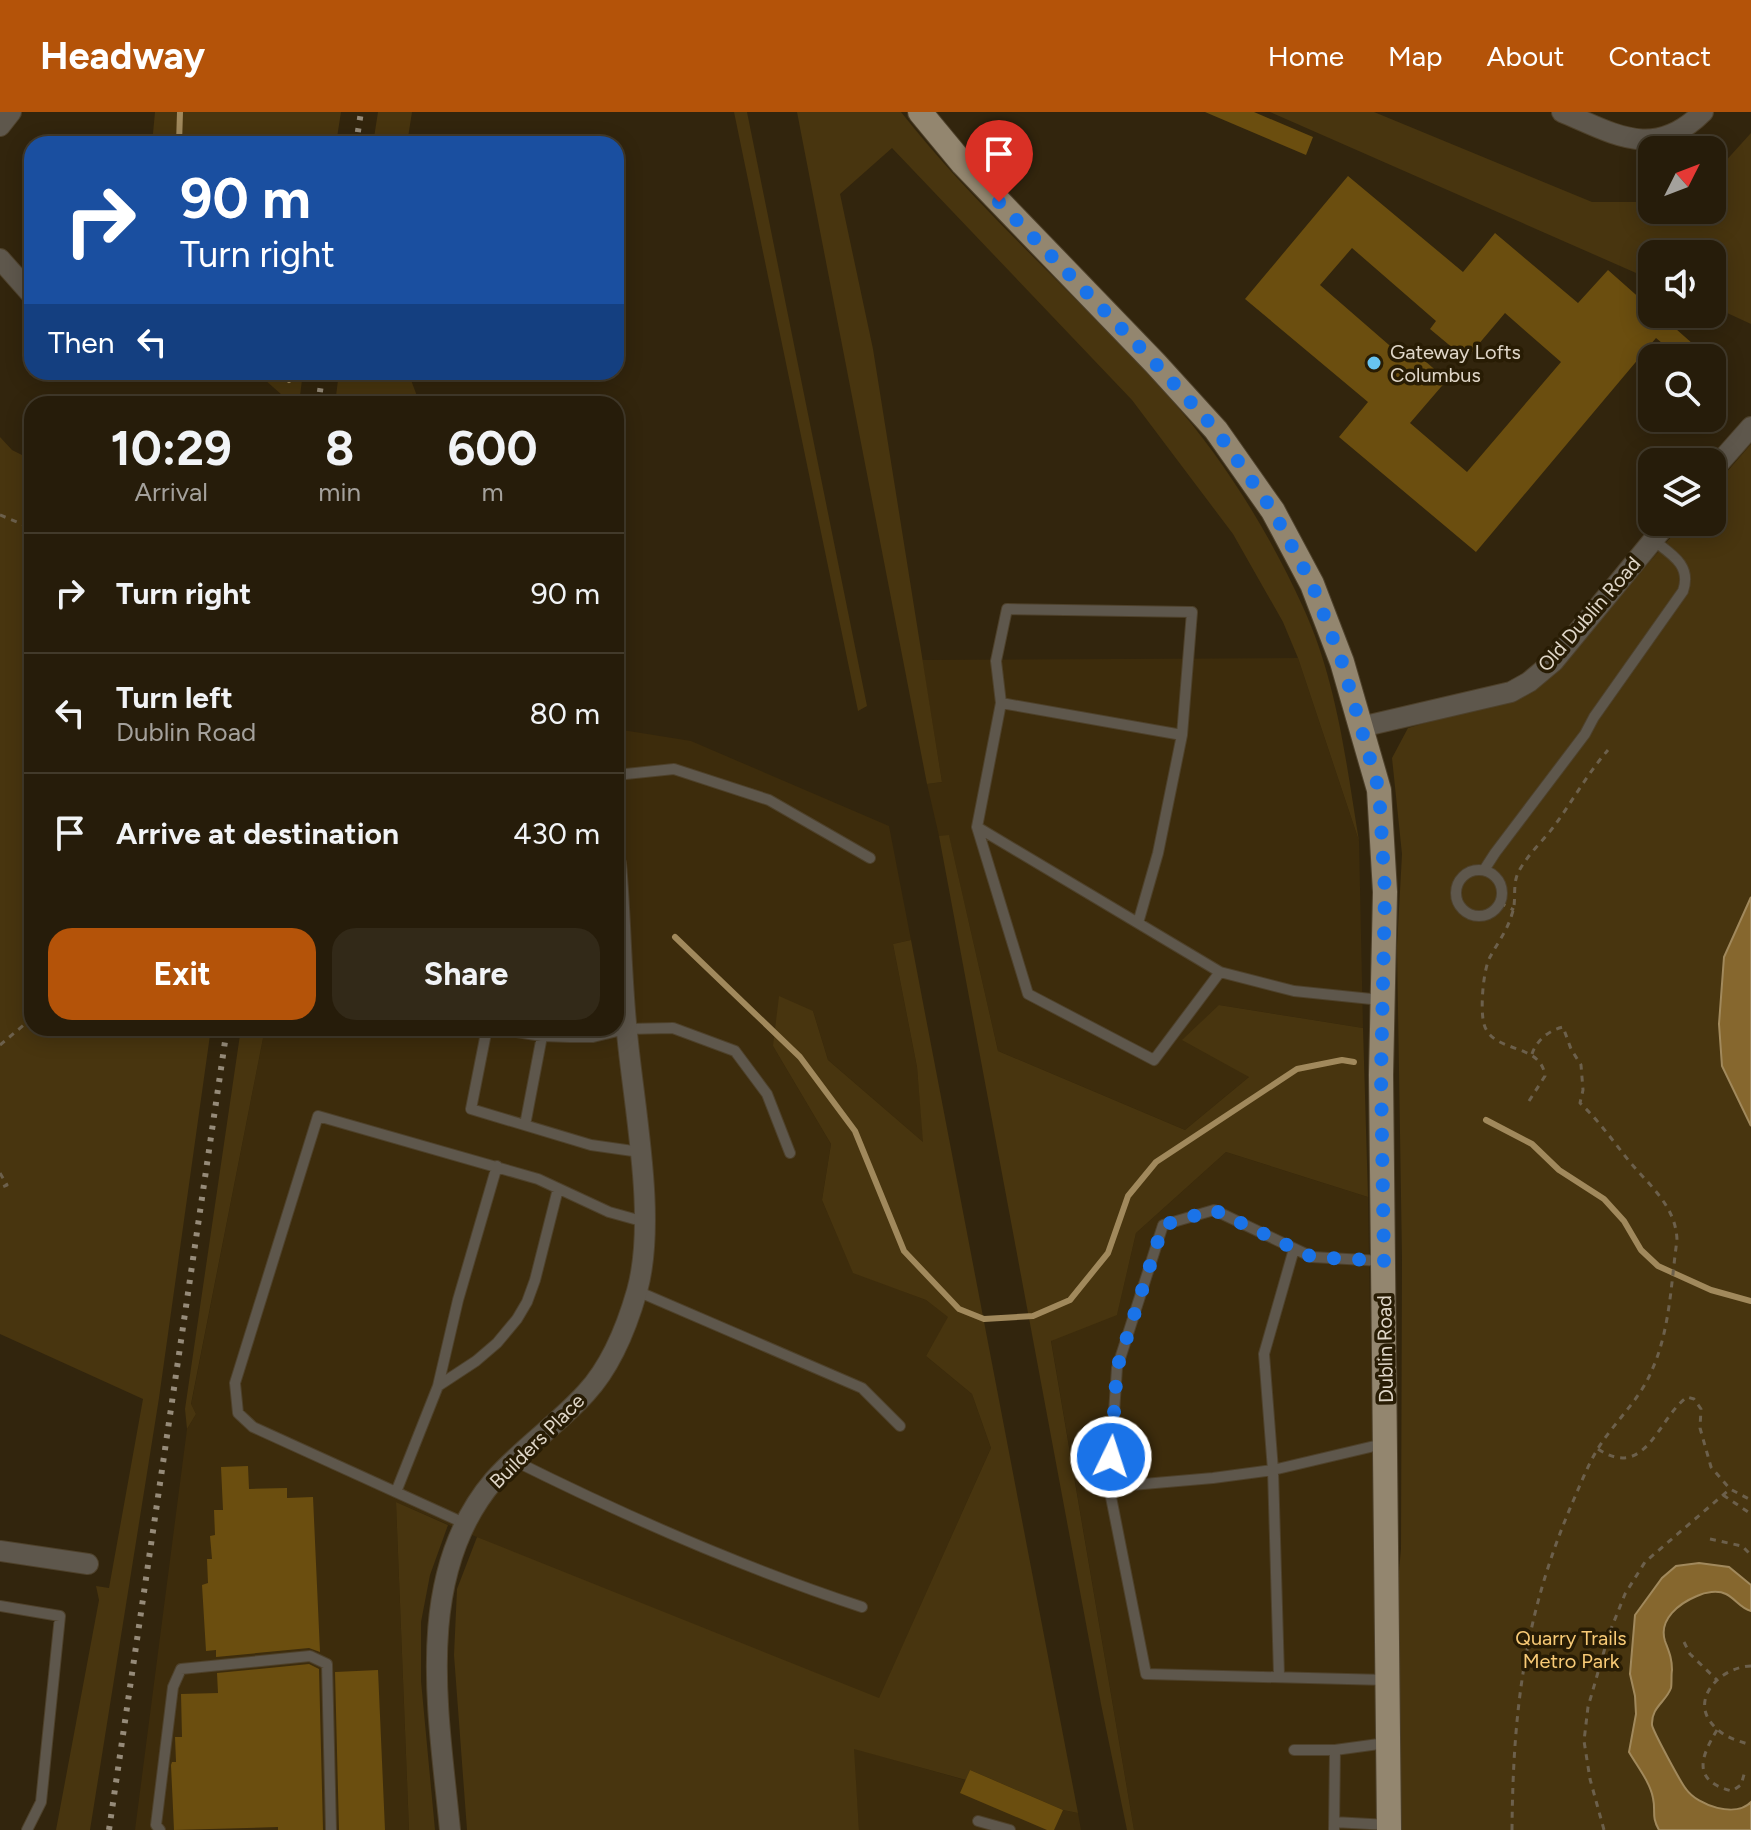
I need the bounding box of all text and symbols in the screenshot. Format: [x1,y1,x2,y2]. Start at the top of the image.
text: Headway [40,33,205,79]
text: Home [1268,39,1344,73]
text: Map [1388,39,1443,73]
text: About [1487,39,1564,73]
text: Contact [1608,39,1711,73]
pin [965,120,1033,202]
icon: arrive [977,132,1021,176]
north arrow [1638,136,1726,224]
map controls [1638,136,1726,536]
text: 90 m [180,165,311,232]
icon: right [48,168,152,272]
text: Turn right [180,233,335,276]
button: sound [1638,240,1726,328]
icon: left [130,320,174,364]
text: Then [48,324,114,361]
place label: Gateway Lofts Columbus [1390,340,1521,387]
button: search [1638,344,1726,432]
marker: Gateway Lofts Columbus [1365,354,1383,372]
text: 10:29 [110,419,232,477]
text: 8 [325,419,354,477]
text: 600 [447,419,538,477]
button: layers [1638,448,1726,536]
text: Arrival [134,476,208,508]
text: min [318,476,361,508]
text: m [481,476,504,508]
street label: Old Dublin Road [1533,552,1645,676]
icon: right [48,571,92,615]
text: Turn right [116,575,251,612]
text: 90 m [531,575,600,612]
text: Turn left [116,679,233,716]
icon: left [48,691,92,735]
text: 80 m [529,695,600,732]
text: Dublin Road [116,716,256,748]
icon: arrive [48,811,92,855]
text: Arrive at destination [116,815,399,852]
text: 430 m [513,815,600,852]
button: Exit [48,928,316,1020]
button: Share [332,928,600,1020]
street label: Dublin Road [1372,1295,1398,1403]
street label: Builders Place [485,1389,589,1493]
position arrow [1069,1415,1153,1499]
park label: Quarry Trails Metro Park [1515,1626,1627,1673]

